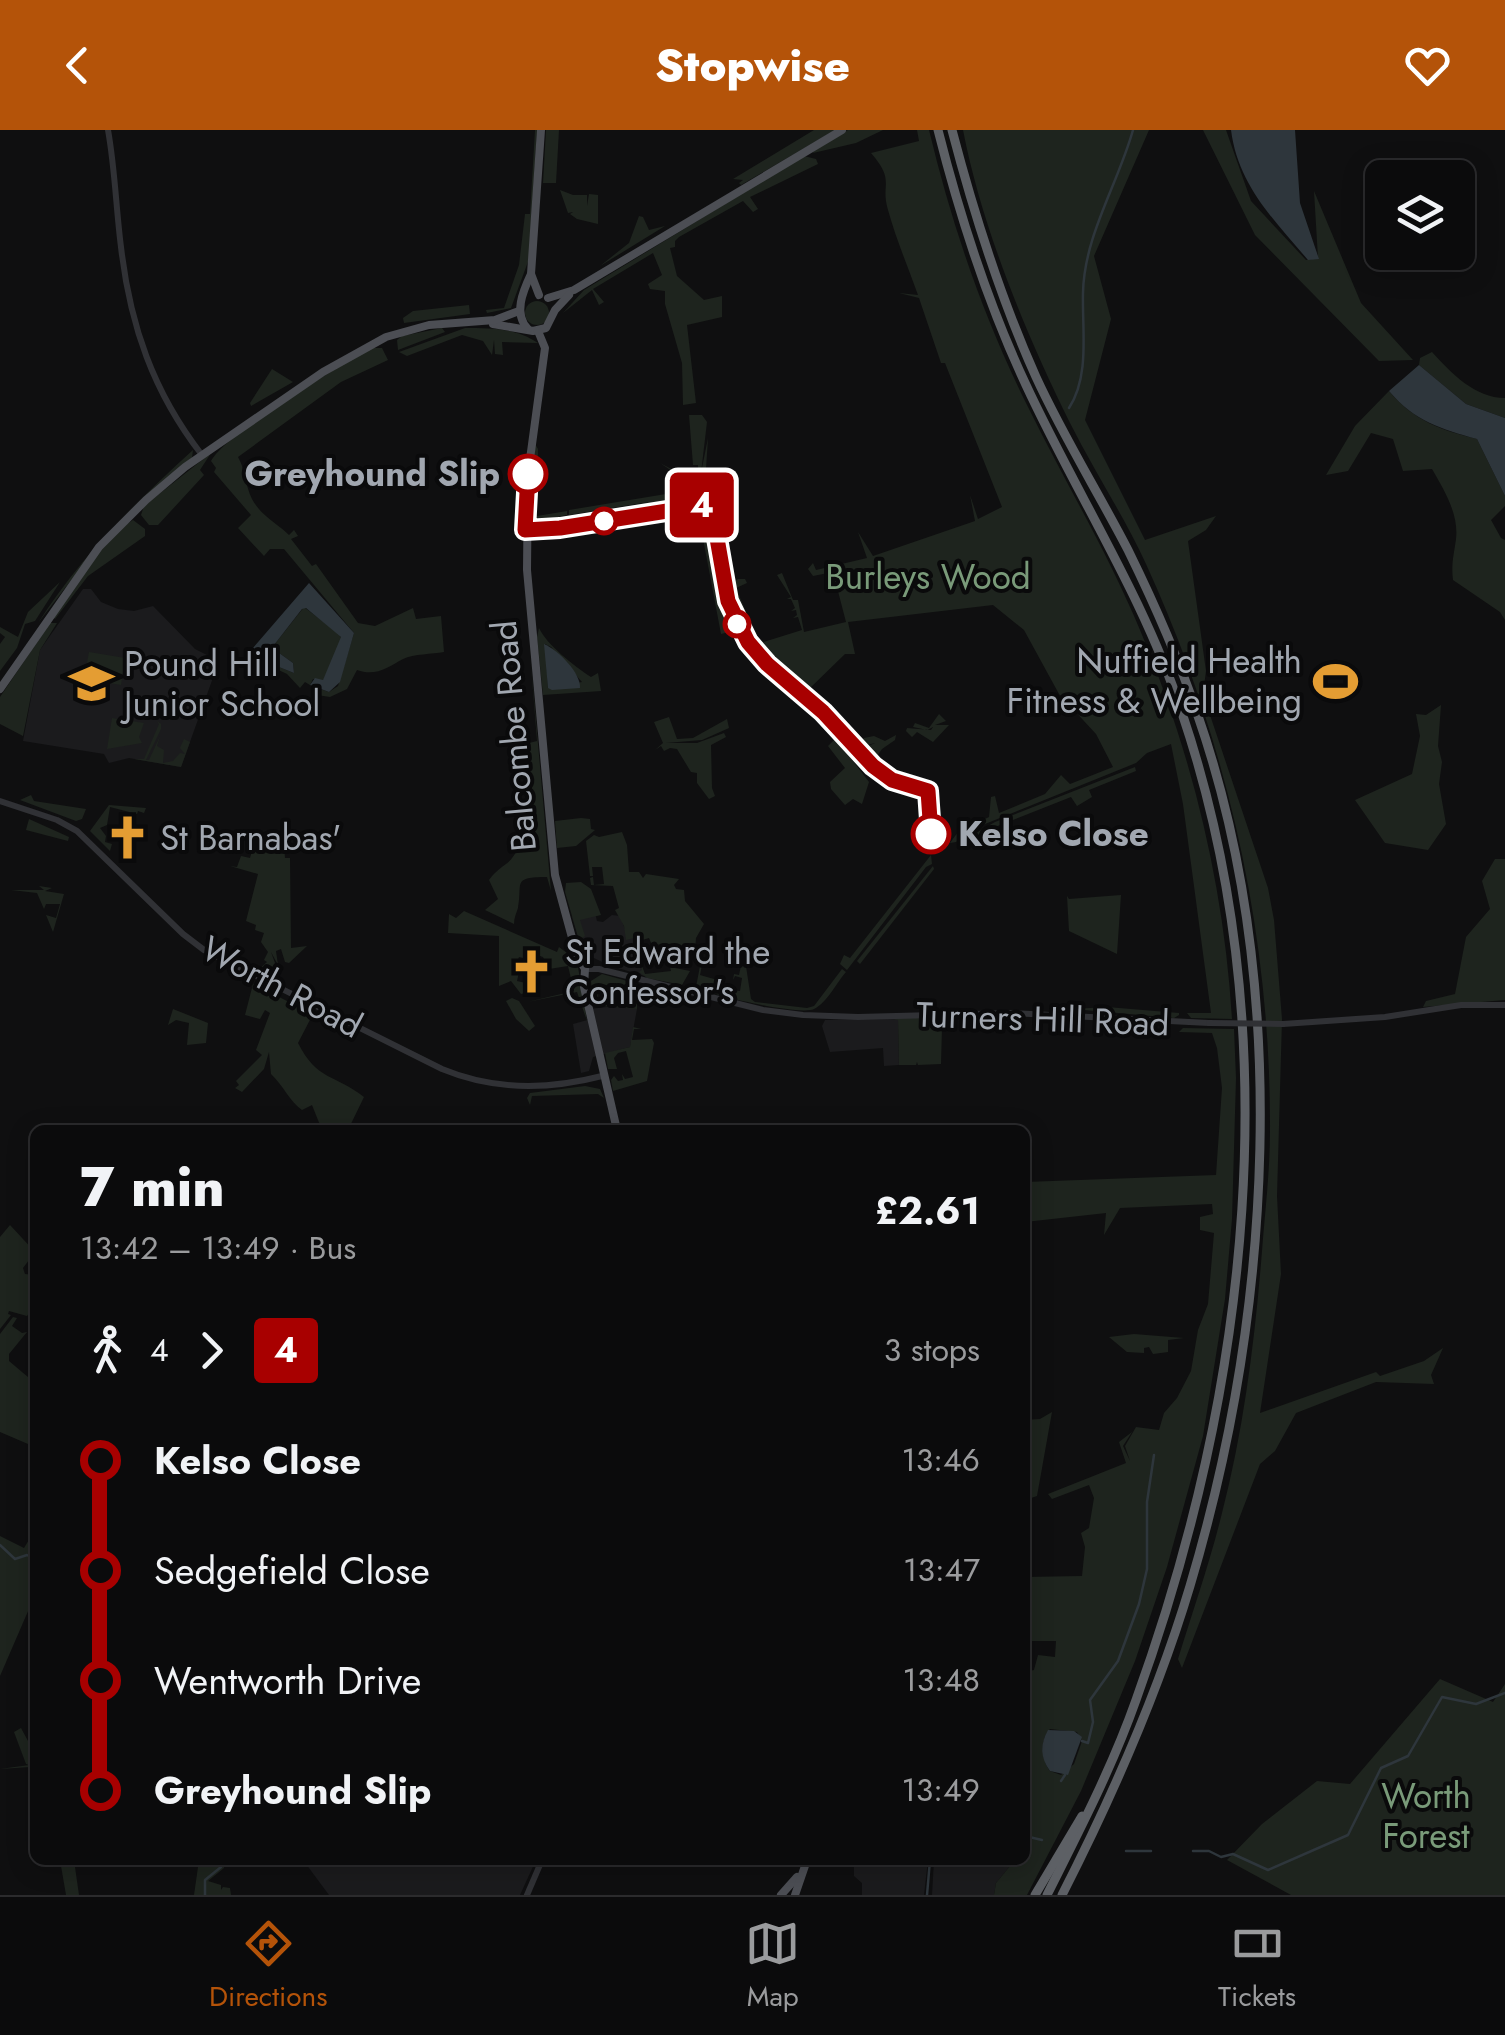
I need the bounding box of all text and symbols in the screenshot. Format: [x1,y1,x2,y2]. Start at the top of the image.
text: Stopwise [655,33,850,98]
icon: back [50,38,105,93]
icon: heart [1400,38,1455,93]
map controls [1365,160,1475,270]
button: layers [1365,160,1475,270]
place label: Greyhound Slip [244,449,500,499]
marker: Greyhound Slip [509,455,547,493]
line badge: 4 [670,472,734,538]
text: 4 [690,480,714,530]
unlabelled marker [591,508,617,534]
park label: Burleys Wood [825,552,1031,602]
unlabelled marker [724,611,750,637]
street label: Balcombe Road [479,618,549,854]
place label: Nuffield Health Fitness & Wellbeing [1006,636,1302,726]
place label: Pound Hill Junior School [120,639,320,729]
sports icon: Nuffield Health Fitness & Wellbeing [1311,657,1359,705]
school or university icon: Pound Hill Junior School [67,660,115,708]
place label: Kelso Close [958,809,1149,859]
place label: St Barnabas' [160,813,341,863]
church icon: St Barnabas' [103,814,151,862]
marker: Kelso Close [912,815,950,853]
street label: Worth Road [193,924,371,1050]
place label: St Edward the Confessor's [565,927,770,1017]
church icon: St Edward the Confessor's [508,948,556,996]
street label: Turners Hill Road [916,990,1170,1048]
text: 7 min [80,1147,225,1227]
text: £2.61 [875,1183,980,1238]
text: 13:42 – 13:49 · Bus [80,1225,356,1271]
icon: walk [80,1323,135,1378]
icon: forward [184,1323,239,1378]
text: 4 [274,1325,298,1375]
text: 4 [150,1327,169,1373]
text: 3 stops [884,1327,980,1373]
text: Kelso Close [154,1433,361,1488]
text: 13:46 [901,1437,980,1483]
text: Sedgefield Close [154,1543,430,1598]
text: 13:47 [903,1547,980,1593]
text: Wentworth Drive [154,1653,421,1708]
text: 13:48 [902,1657,980,1703]
text: Greyhound Slip [154,1763,432,1818]
text: 13:49 [901,1767,980,1813]
park label: Worth Forest [1381,1771,1471,1861]
tab: Directions [209,1916,327,2017]
tab: Map [745,1916,800,2017]
tab: Tickets [1218,1916,1296,2017]

